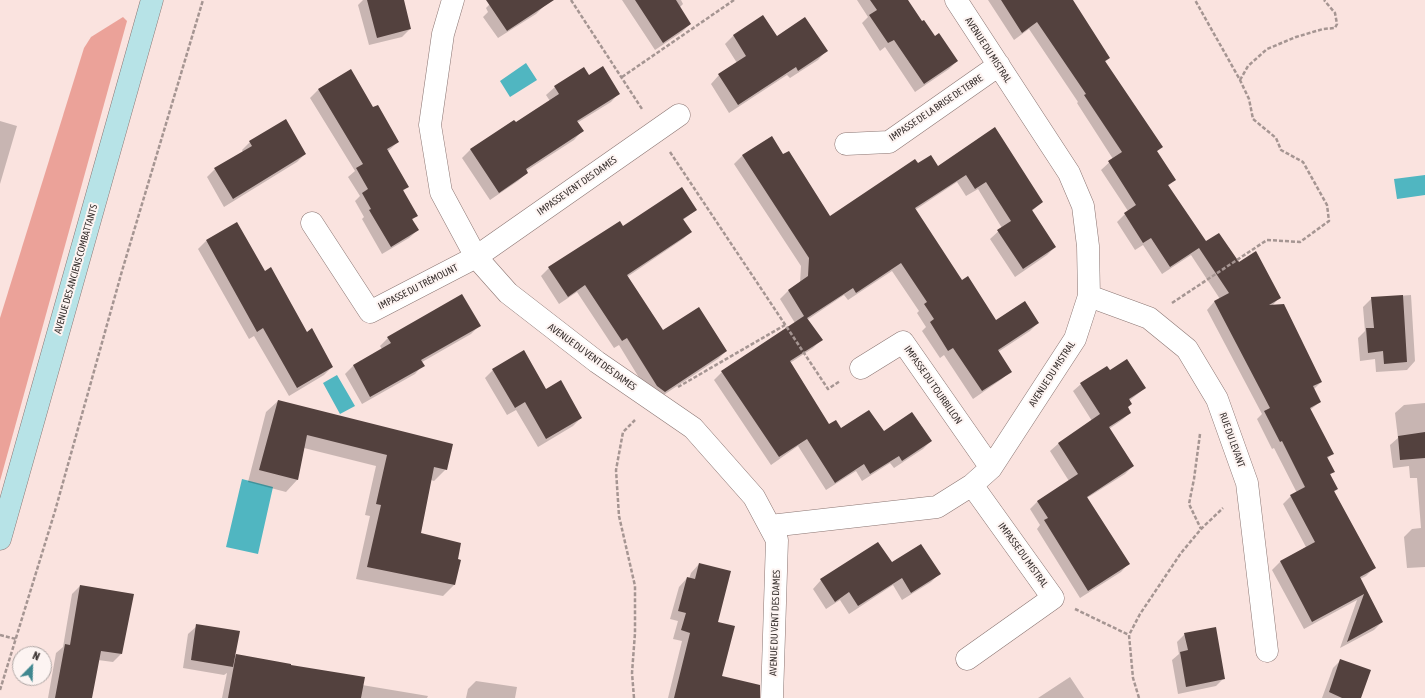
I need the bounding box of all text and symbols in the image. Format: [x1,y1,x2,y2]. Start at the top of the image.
street label: AVENUE DU MISTRAL [962,15,1014,85]
street label: IMPASSE DE LA BRISE DE TERRE [887,72,985,144]
street label: IMPASSE VENT DES DAMES [535,154,619,218]
street label: AVENUE DES ANCIENS COMBATTANTS [52,203,100,335]
street label: IMPASSE DU TRÉMOUNT [376,262,460,312]
street label: AVENUE DU VENT DES DAMES [546,321,638,393]
street label: AVENUE DU MISTRAL [1026,339,1078,409]
street label: IMPASSE DU TOURBILLON [901,343,965,427]
street label: RUE DU LEVANT [1217,411,1247,469]
street label: IMPASSE DU MISTRAL [995,520,1051,590]
street label: AVENUE DU VENT DES DAMES [767,570,783,676]
north arrow [12,646,52,686]
text: N [31,649,42,663]

